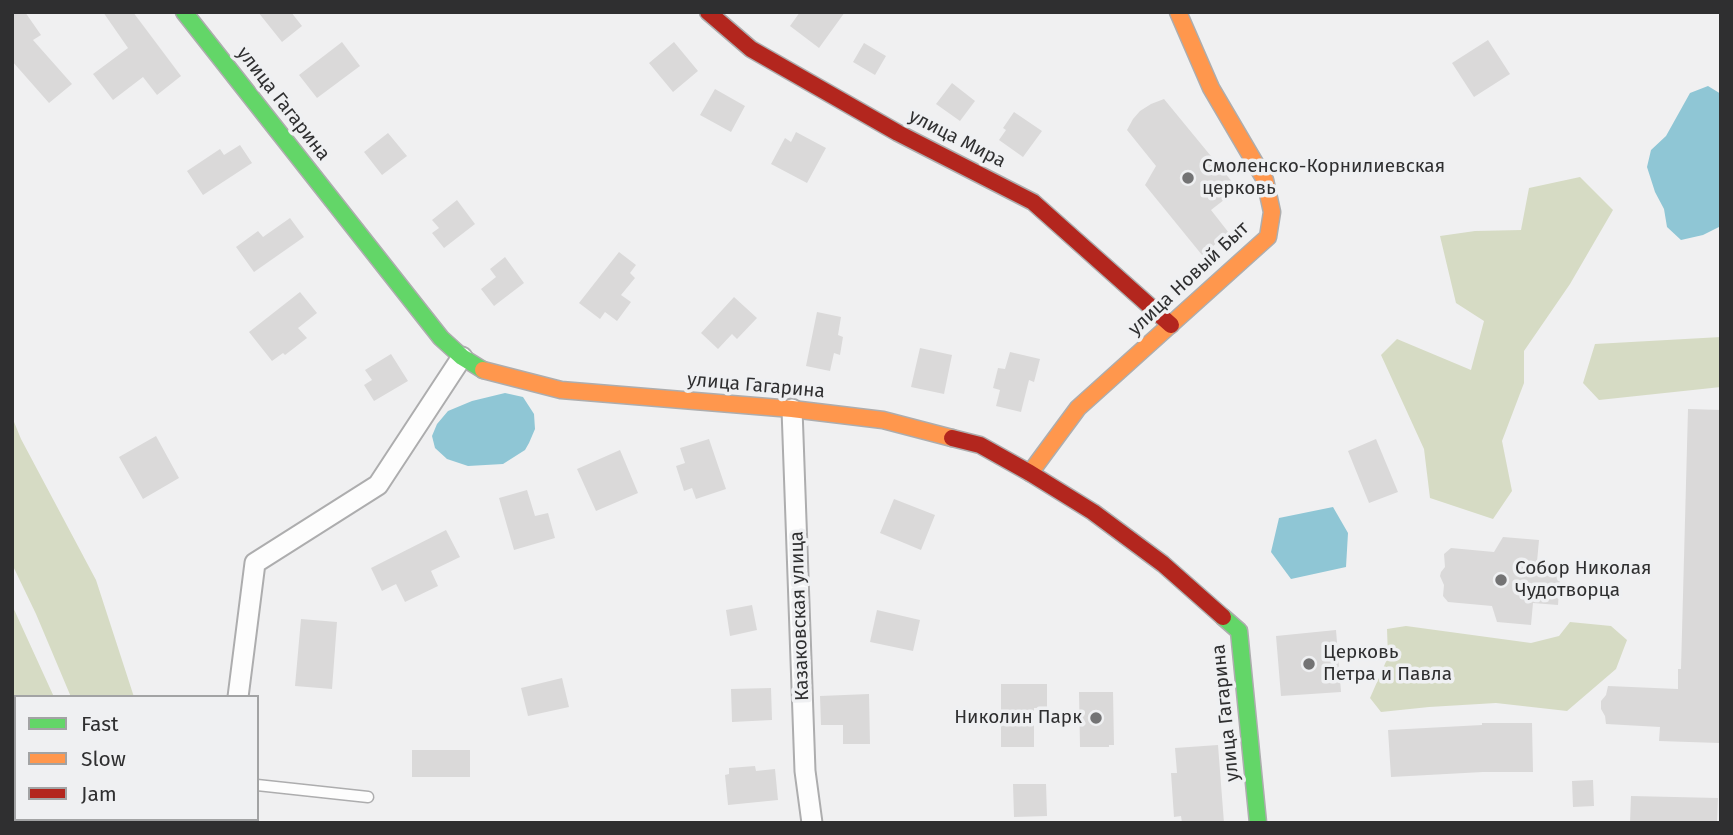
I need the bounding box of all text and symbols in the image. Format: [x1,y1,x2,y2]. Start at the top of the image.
street label: улица Гагарина [232,43,334,165]
street label: улица Мира [905,105,1009,173]
place label: Смоленско-Корнилиевская церковь [1202,156,1445,200]
marker: Смоленско-Корнилиевская церковь [1180,170,1196,186]
street label: улица Новый Быт [1124,217,1254,341]
street label: улица Гагарина [686,369,826,403]
street label: Казаковская улица [786,531,814,701]
place label: Собор Николая Чудотворца [1515,558,1651,602]
marker: Собор Николая Чудотворца [1493,572,1509,588]
place label: Церковь Петра и Павла [1323,642,1452,686]
street label: улица Гагарина [1207,643,1245,783]
marker: Церковь Петра и Павла [1301,656,1317,672]
legend [14,695,259,821]
place label: Николин Парк [954,707,1082,729]
marker: Николин Парк [1088,710,1104,726]
text: Fast [81,711,119,737]
text: Slow [81,746,126,772]
text: Jam [81,781,117,807]

